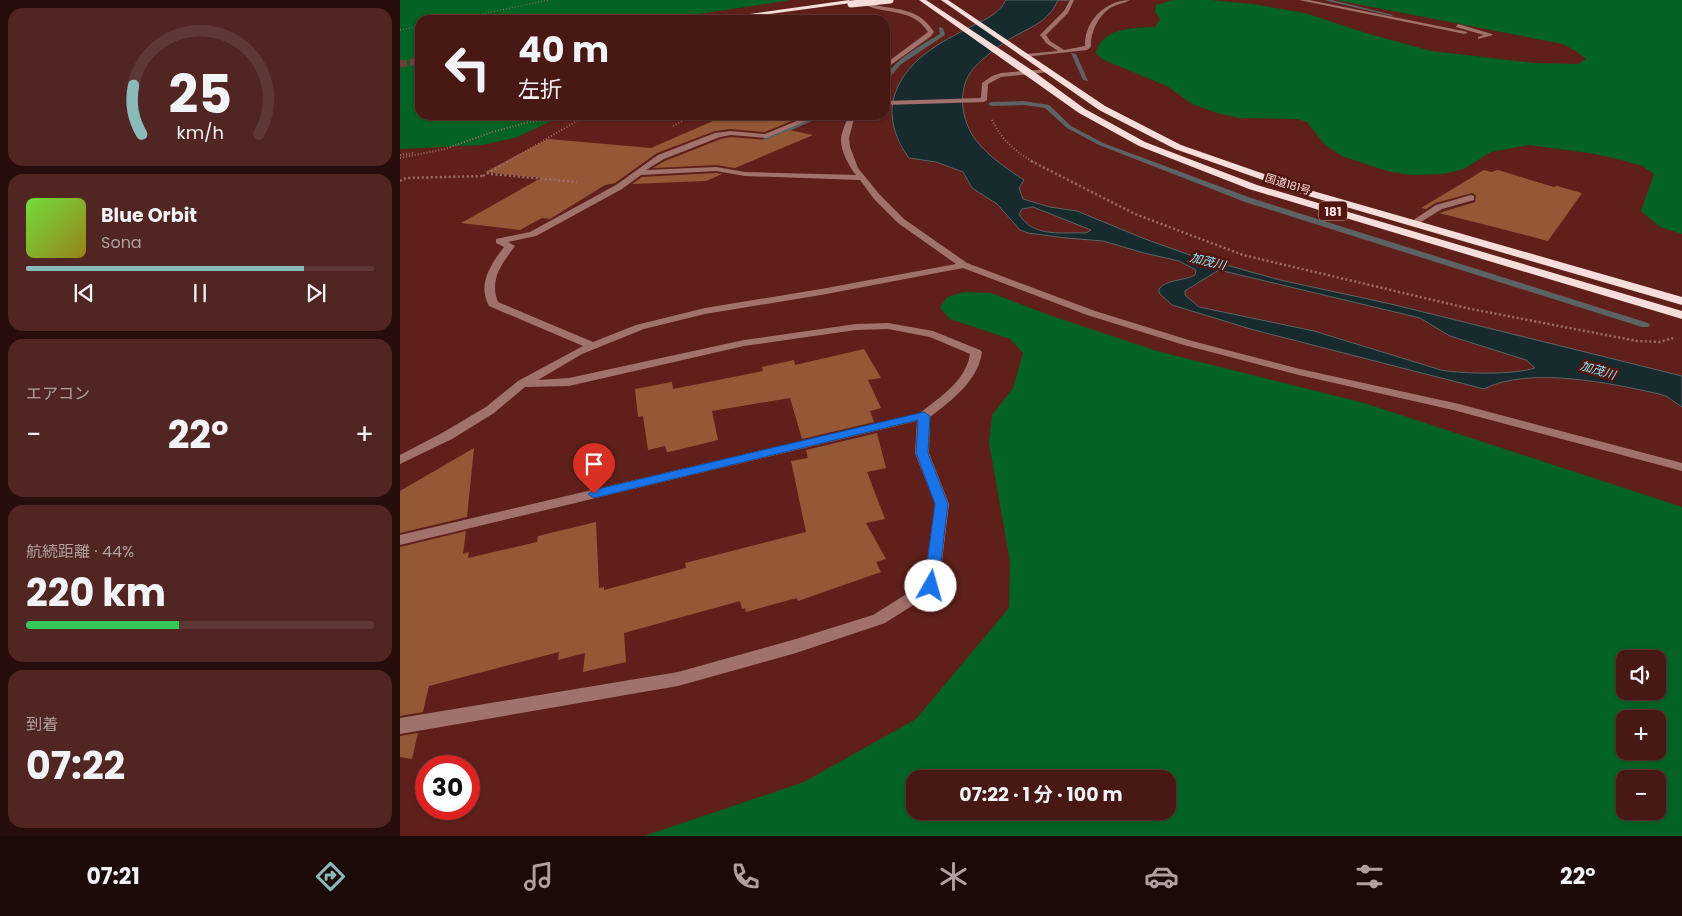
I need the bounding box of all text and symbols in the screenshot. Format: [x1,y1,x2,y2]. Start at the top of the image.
text: 40 m [518,25,609,74]
icon: left [435,35,500,100]
text: 25 [168,58,232,131]
text: 左折 [518,74,562,105]
text: km/h [176,120,224,145]
street label: 国道181号 [1263,169,1313,199]
text: Blue Orbit [101,202,197,229]
road number: 181 [1319,202,1347,220]
text: Sona [101,231,142,254]
water label: 加茂川 [1188,248,1229,274]
icon: previous [70,279,98,307]
icon: pause [186,279,214,307]
icon: next [302,279,330,307]
water label: 加茂川 [1578,357,1620,384]
text: エアコン [26,382,90,405]
text: 22° [168,408,229,461]
text: − [26,415,41,454]
text: + [355,415,374,454]
pin [573,443,615,494]
icon: arrive [580,450,608,478]
text: 航続距離 · 44% [26,540,134,563]
position arrow [904,559,956,611]
text: 220 km [26,566,166,619]
map controls [1616,650,1666,820]
button: sound [1616,650,1666,700]
button: + [1616,710,1666,760]
text: 到着 [26,713,58,736]
text: 07:22 [26,739,125,792]
speed limit sign: 30 [415,755,480,820]
button: − [1616,770,1666,820]
text: 07:22 · 1 分 · 100 m [959,781,1123,808]
icon: directions [313,859,348,894]
icon: music [521,859,556,894]
icon: phone [728,859,763,894]
icon: climate [936,859,971,894]
icon: car [1144,859,1179,894]
icon: filters [1352,859,1387,894]
text: 07:21 [86,861,140,892]
text: 22° [1560,861,1595,892]

